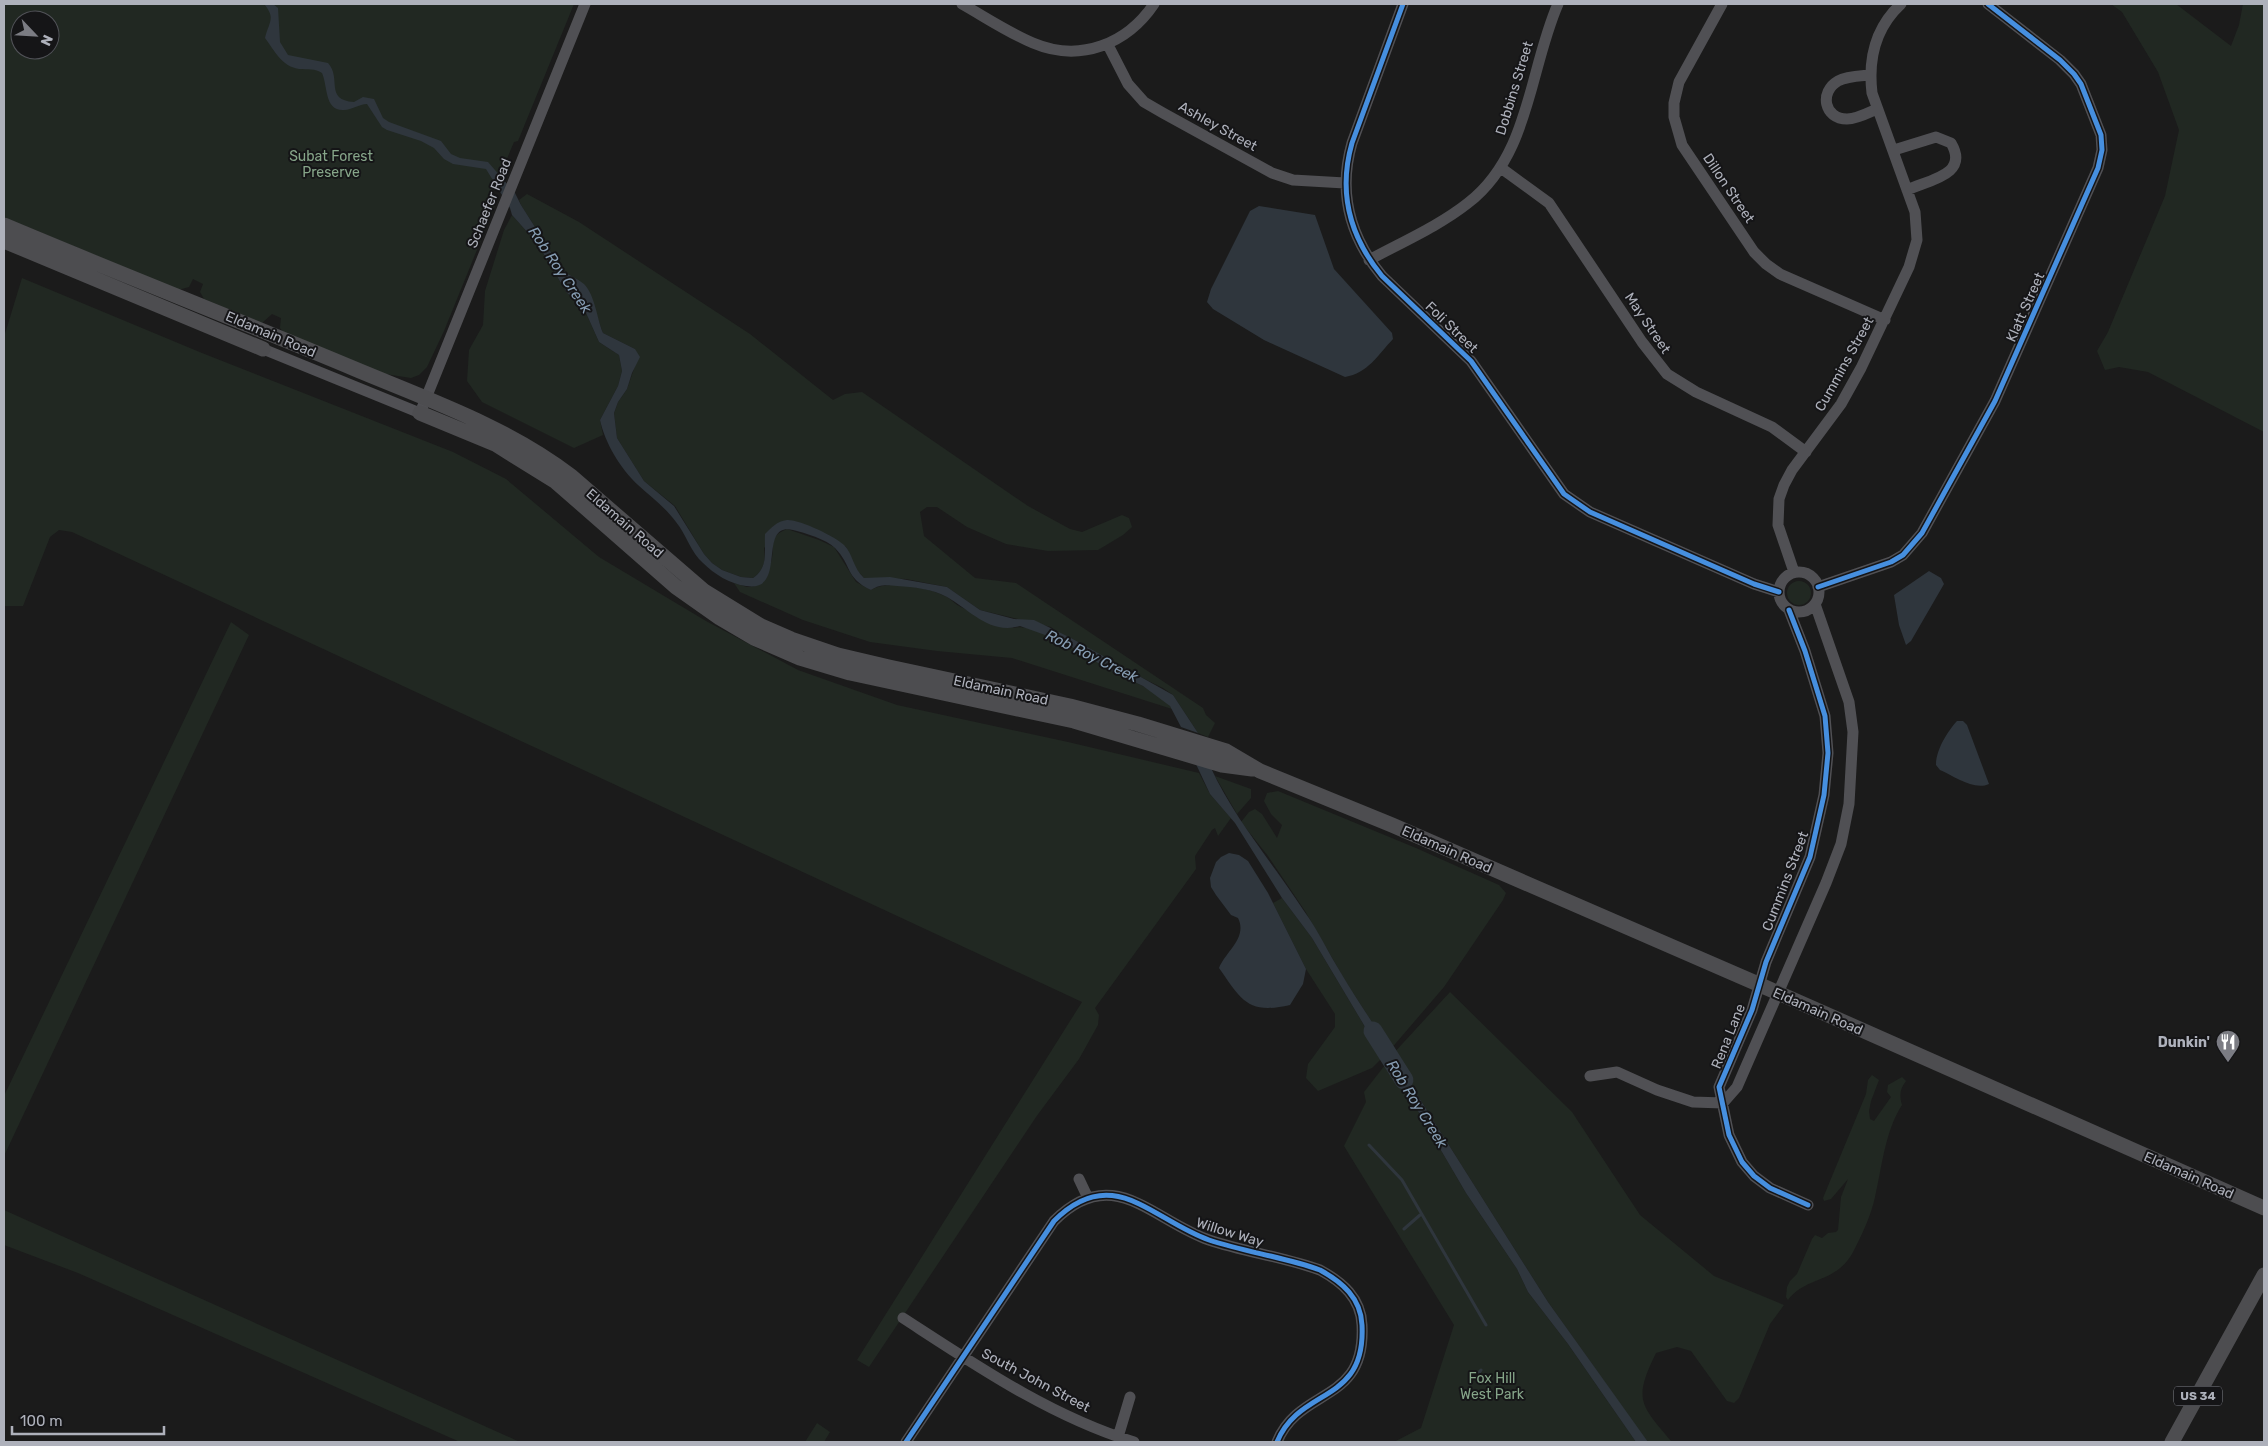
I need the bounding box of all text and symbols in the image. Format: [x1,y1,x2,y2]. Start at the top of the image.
north arrow [10,10,60,60]
text: N [36,32,56,48]
street label: Dobbins Street [1492,39,1537,137]
street label: Ashley Street [1175,98,1261,155]
park label: Subat Forest Preserve [289,148,373,181]
street label: Dillon Street [1699,150,1758,227]
street label: Schaefer Road [464,156,515,250]
water label: Rob Roy Creek [524,223,596,317]
street label: Klatt Street [2003,269,2049,345]
street label: May Street [1621,290,1674,357]
street label: Foli Street [1422,298,1482,357]
street label: Eldamain Road [223,308,319,361]
street label: Cummins Street [1811,314,1878,415]
street label: Eldamain Road [583,485,667,561]
water label: Rob Roy Creek [1043,626,1141,686]
street label: Eldamain Road [952,672,1050,709]
street label: Eldamain Road [1399,822,1494,877]
street label: Cummins Street [1759,828,1813,934]
street label: Eldamain Road [1770,984,1865,1039]
street label: Rena Lane [1708,1001,1749,1071]
restaurant icon: Dunkin' [2215,1029,2241,1063]
place label: Dunkin' [2158,1034,2210,1051]
water label: Rob Roy Creek [1383,1057,1451,1152]
street label: Eldamain Road [2141,1148,2236,1203]
street label: Willow Way [1194,1214,1266,1251]
street label: South John Street [979,1345,1093,1416]
park label: Fox Hill West Park [1460,1370,1525,1403]
road number: US 34 [2174,1386,2222,1405]
scale bar [12,1404,165,1436]
text: 100 m [20,1412,62,1430]

